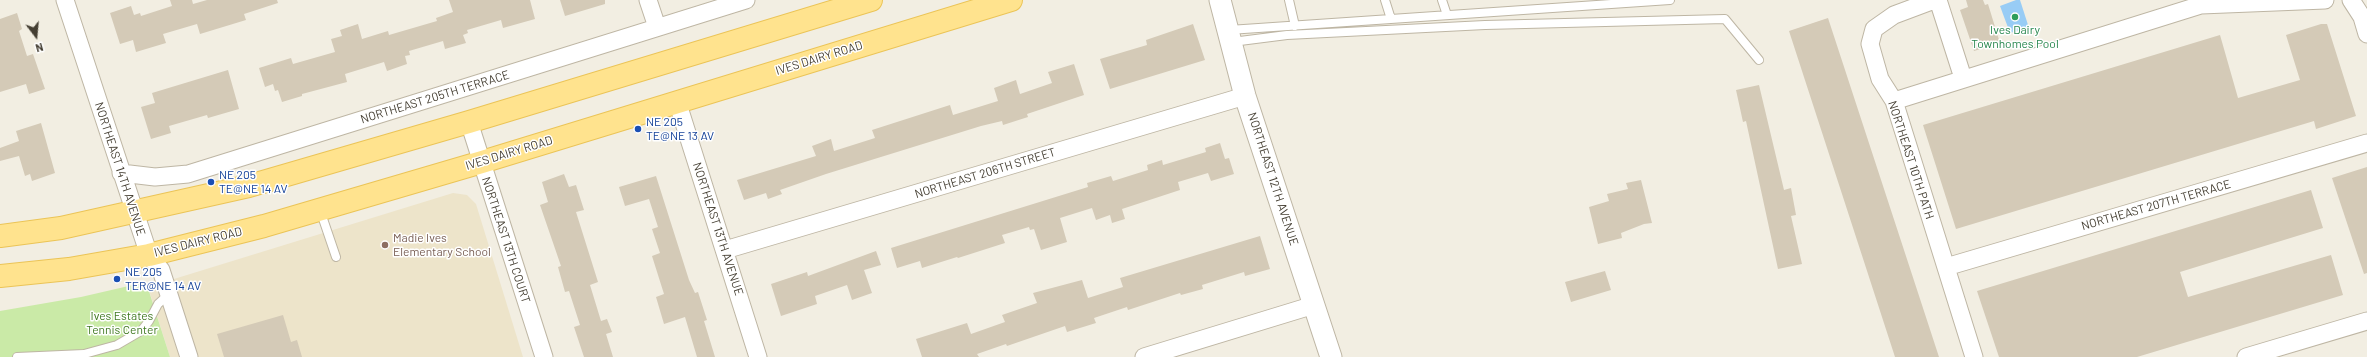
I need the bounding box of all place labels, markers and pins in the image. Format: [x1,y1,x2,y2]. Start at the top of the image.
marker: Ives Dairy Townhomes Pool [2010,12,2020,22]
place label: Ives Dairy Townhomes Pool [1971,23,2059,51]
place label: NE 205 TE@NE 13 AV [646,115,714,143]
marker: NE 205 TE@NE 13 AV [633,124,643,134]
place label: NE 205 TE@NE 14 AV [219,168,288,196]
marker: NE 205 TE@NE 14 AV [206,177,216,187]
place label: Madie Ives Elementary School [393,231,491,259]
marker: Madie Ives Elementary School [380,240,390,250]
place label: NE 205 TER@NE 14 AV [125,265,201,293]
marker: NE 205 TER@NE 14 AV [112,274,122,284]

